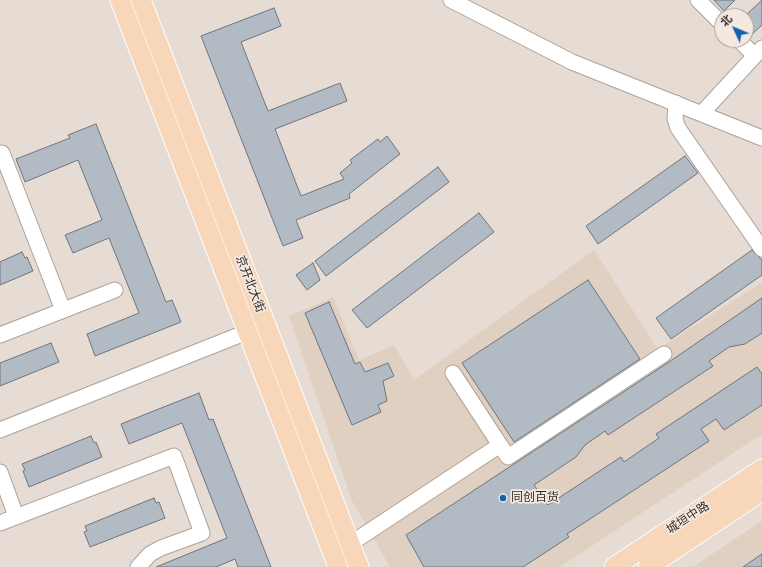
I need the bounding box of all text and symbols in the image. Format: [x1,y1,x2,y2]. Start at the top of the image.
north arrow [714,8,754,48]
text: 北 [717,11,735,29]
street label: 京开北大街 [233,253,267,315]
place label: 同创百货 [511,491,559,505]
marker: 同创百货 [498,493,508,503]
street label: 城垣中路 [664,499,712,537]

